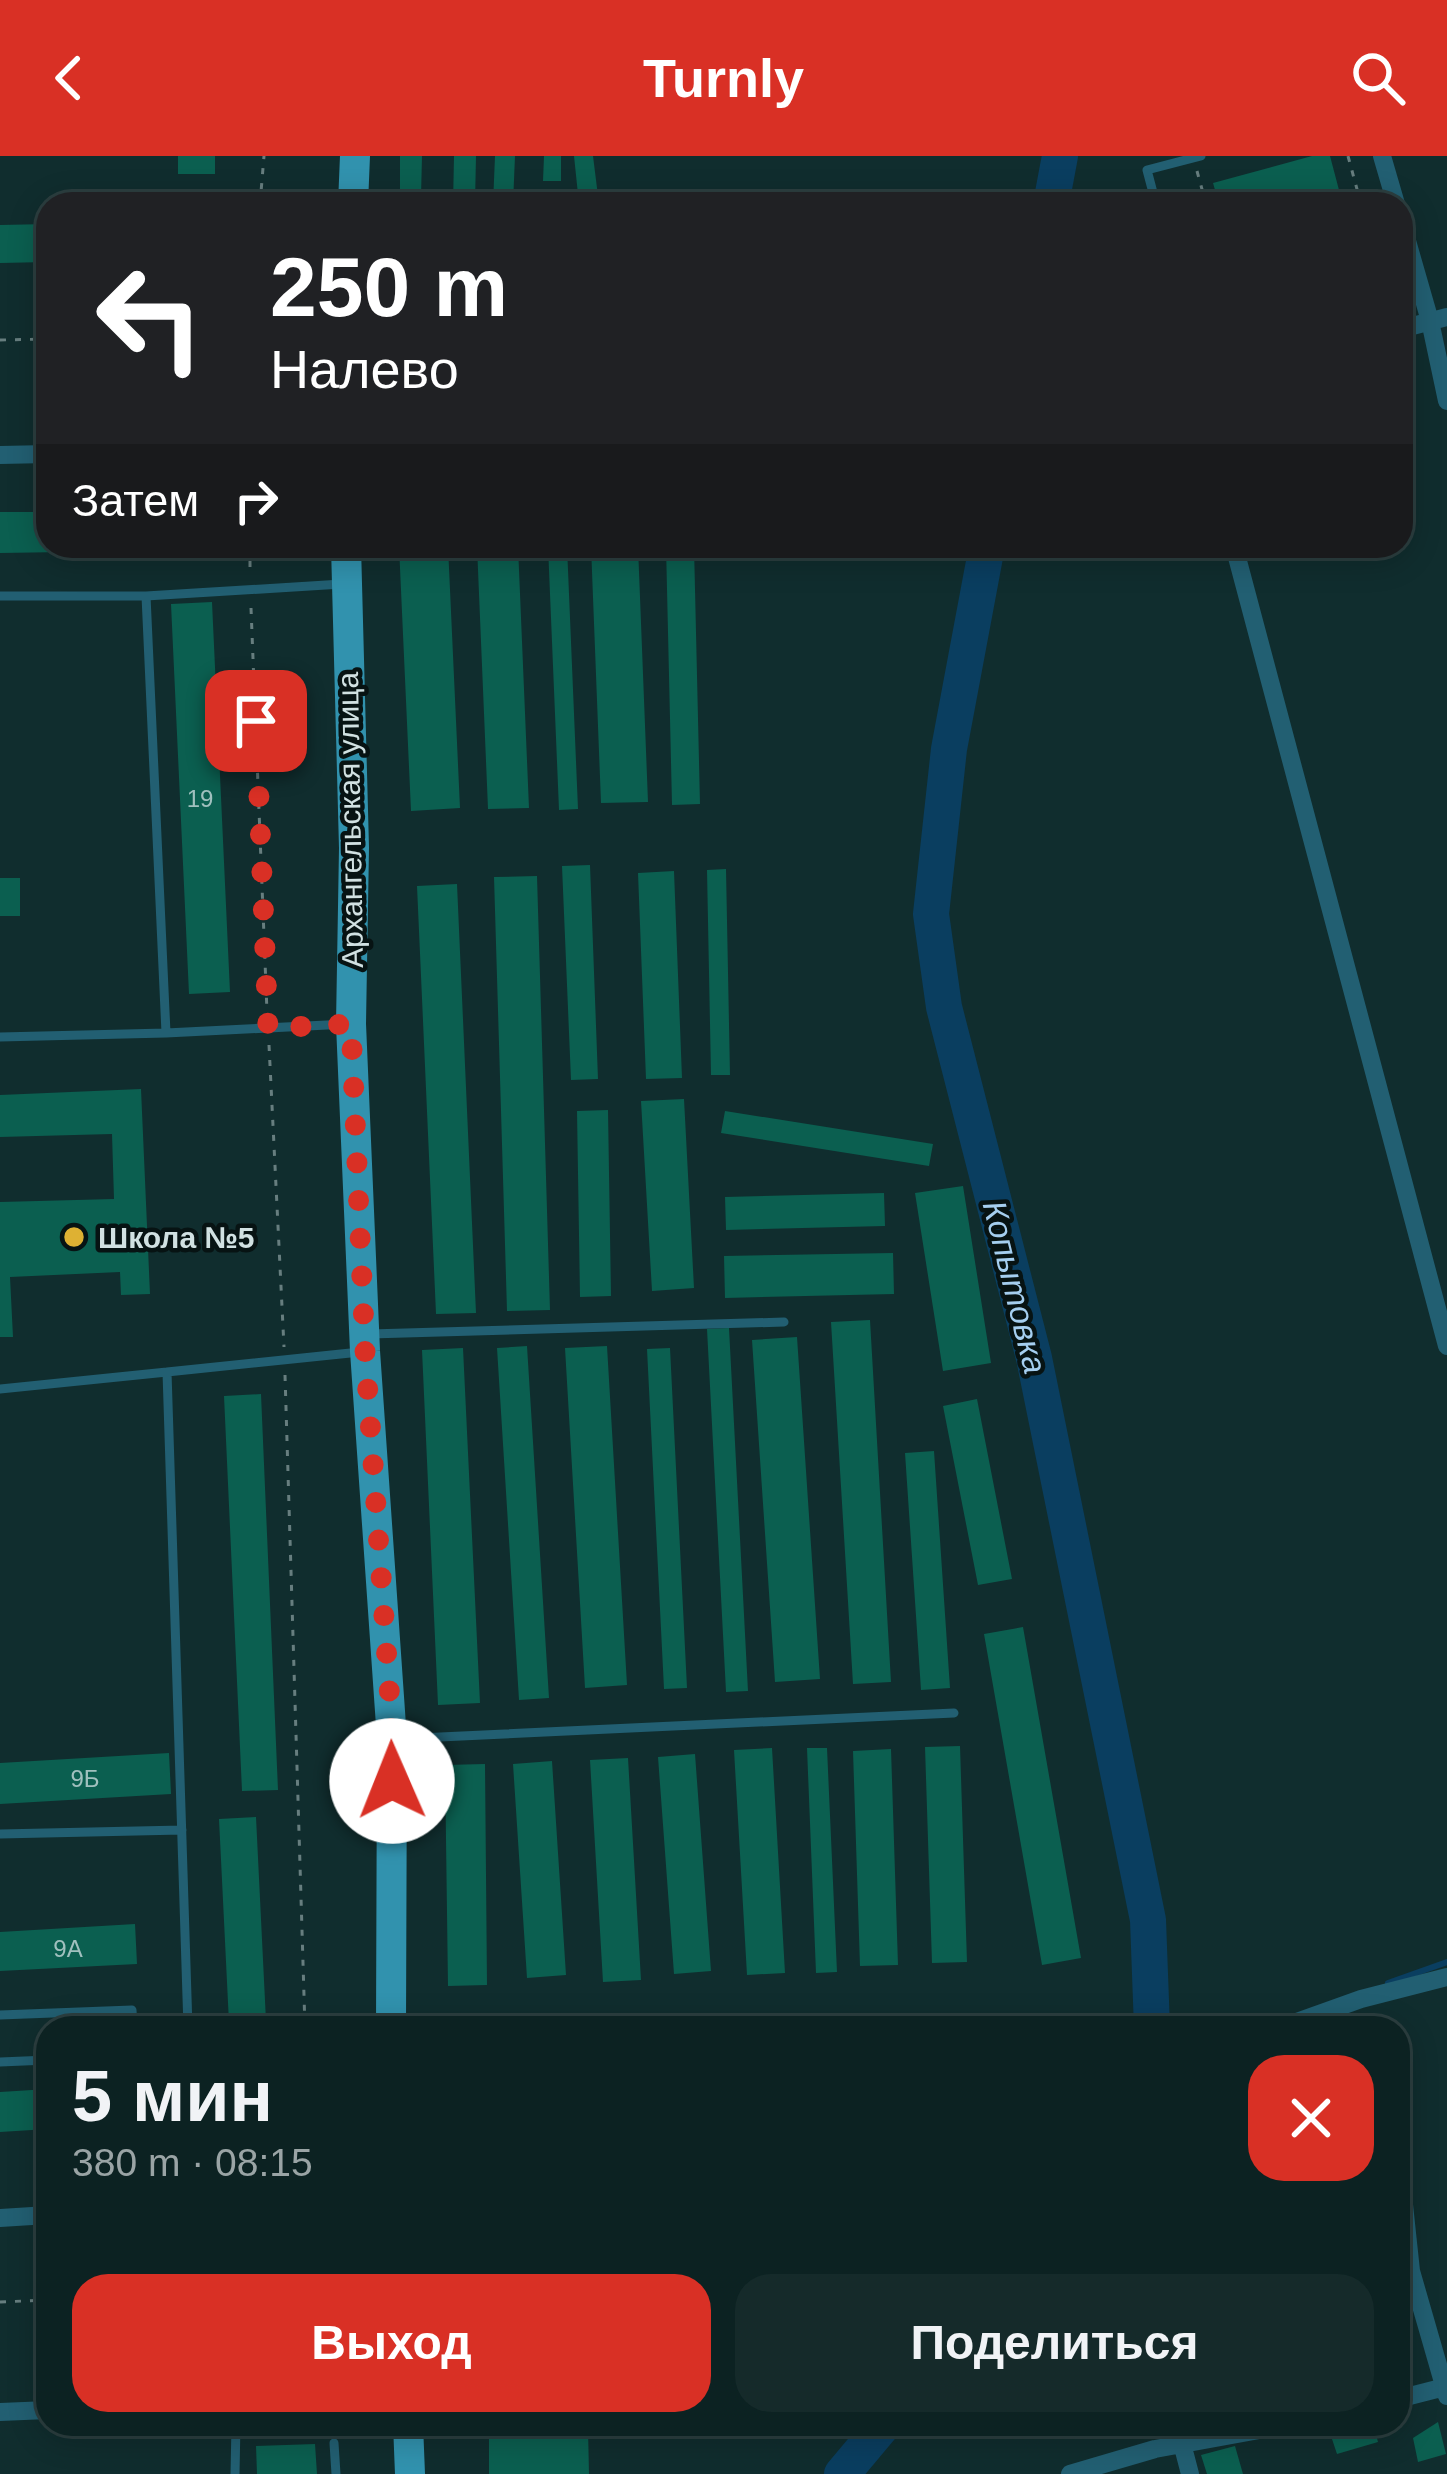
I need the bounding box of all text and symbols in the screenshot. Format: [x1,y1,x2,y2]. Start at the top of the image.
icon: back [36,45,102,111]
icon: search [1345,45,1411,111]
text: Turnly [643,48,804,108]
icon: left [72,240,228,396]
text: 250 m [270,240,508,334]
text: Налево [270,339,459,399]
icon: right [223,468,289,534]
text: Затем [72,475,199,526]
pin [205,670,307,772]
street label: Архангельская улица [331,671,369,968]
icon: arrive [223,688,289,754]
house number: 19 [187,785,213,812]
water label: Копытовка [976,1197,1054,1377]
place label: Школа №5 [98,1221,255,1254]
marker: Школа №5 [61,1224,87,1250]
position arrow [329,1718,455,1844]
house number: 9Б [70,1765,100,1792]
house number: 9А [53,1935,83,1962]
button: close [1248,2055,1374,2181]
text: 5 мин [72,2056,273,2136]
text: 380 m · 08:15 [72,2141,313,2184]
button: Выход [72,2274,711,2412]
button: Поделиться [735,2274,1374,2412]

